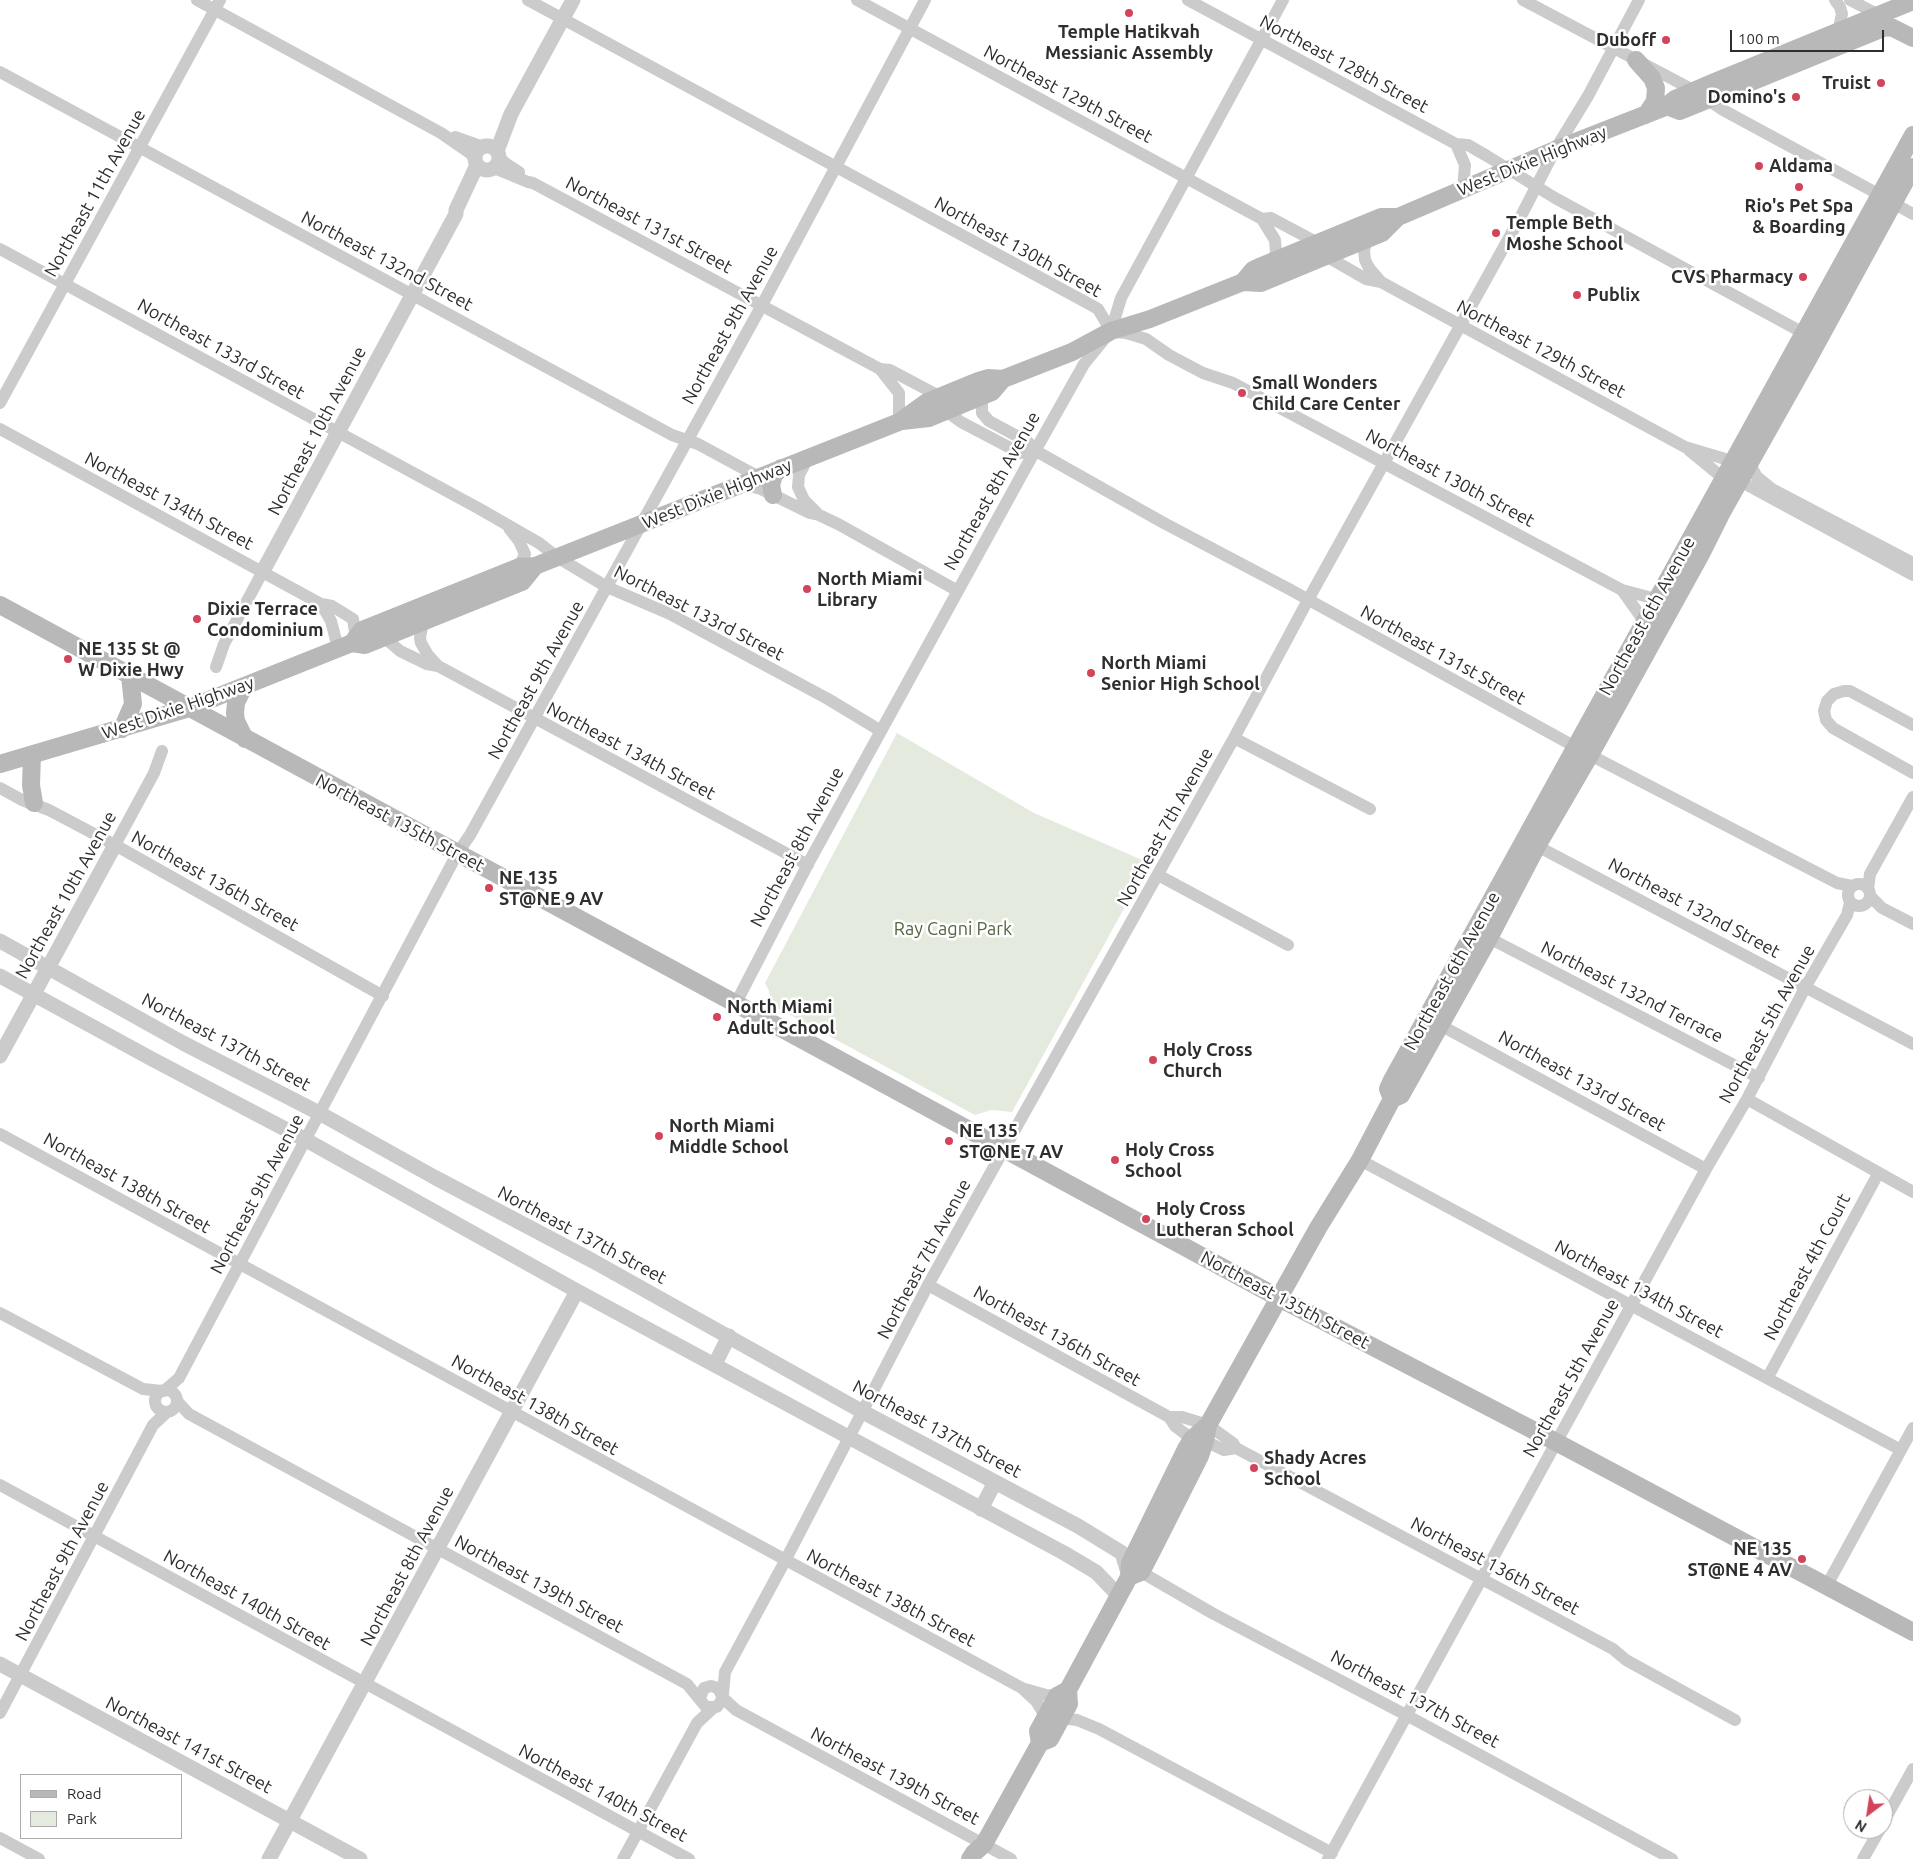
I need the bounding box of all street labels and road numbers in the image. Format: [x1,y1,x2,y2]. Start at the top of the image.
street label: Northeast 128th Street [1256,10,1432,118]
street label: Northeast 129th Street [980,40,1156,148]
street label: Northeast 11th Avenue [40,105,150,281]
street label: West Dixie Highway [1454,121,1610,201]
street label: Northeast 131st Street [562,172,736,278]
street label: Northeast 130th Street [931,192,1105,302]
street label: Northeast 132nd Street [297,207,477,315]
street label: Northeast 9th Avenue [677,242,783,408]
street label: Northeast 133rd Street [134,294,308,404]
street label: Northeast 129th Street [1453,295,1629,403]
street label: Northeast 10th Avenue [263,343,371,519]
street label: Northeast 8th Avenue [939,408,1045,574]
street label: Northeast 130th Street [1362,424,1538,532]
street label: Northeast 134th Street [81,447,257,555]
street label: West Dixie Highway [639,454,795,534]
street label: Northeast 6th Avenue [1594,533,1700,699]
street label: Northeast 133rd Street [610,561,788,665]
street label: Northeast 9th Avenue [483,597,589,763]
street label: Northeast 131st Street [1357,601,1529,709]
street label: West Dixie Highway [99,672,257,744]
street label: Northeast 134th Street [543,697,719,805]
street label: Northeast 7th Avenue [1112,744,1218,910]
street label: Northeast 8th Avenue [746,763,848,931]
street label: Northeast 135th Street [312,769,488,877]
street label: Northeast 10th Avenue [11,807,121,983]
street label: Northeast 136th Street [128,826,302,936]
street label: Northeast 132nd Street [1604,854,1784,962]
street label: Northeast 6th Avenue [1399,888,1505,1054]
street label: Northeast 132nd Terrace [1537,937,1727,1047]
street label: Northeast 5th Avenue [1714,941,1820,1107]
street label: Northeast 137th Street [138,988,314,1096]
street label: Northeast 133rd Street [1495,1026,1669,1136]
street label: Northeast 9th Avenue [206,1110,308,1278]
street label: Northeast 138th Street [40,1128,214,1238]
street label: Northeast 7th Avenue [873,1175,975,1343]
street label: Northeast 137th Street [494,1181,670,1289]
street label: Northeast 4th Court [1759,1190,1855,1344]
street label: Northeast 134th Street [1551,1235,1727,1343]
street label: Northeast 135th Street [1197,1246,1373,1354]
street label: Northeast 136th Street [970,1281,1144,1391]
street label: Northeast 5th Avenue [1518,1295,1624,1461]
street label: Northeast 138th Street [448,1350,622,1460]
street label: Northeast 137th Street [849,1375,1025,1483]
street label: Northeast 9th Avenue [11,1477,113,1645]
street label: Northeast 8th Avenue [356,1482,458,1650]
street label: Northeast 136th Street [1407,1512,1583,1620]
street label: Northeast 139th Street [451,1530,627,1638]
street label: Northeast 138th Street [803,1544,979,1652]
street label: Northeast 140th Street [160,1545,334,1655]
street label: Northeast 137th Street [1327,1645,1503,1753]
street label: Northeast 141st Street [102,1692,276,1798]
street label: Northeast 139th Street [807,1722,983,1830]
street label: Northeast 140th Street [515,1739,691,1847]

